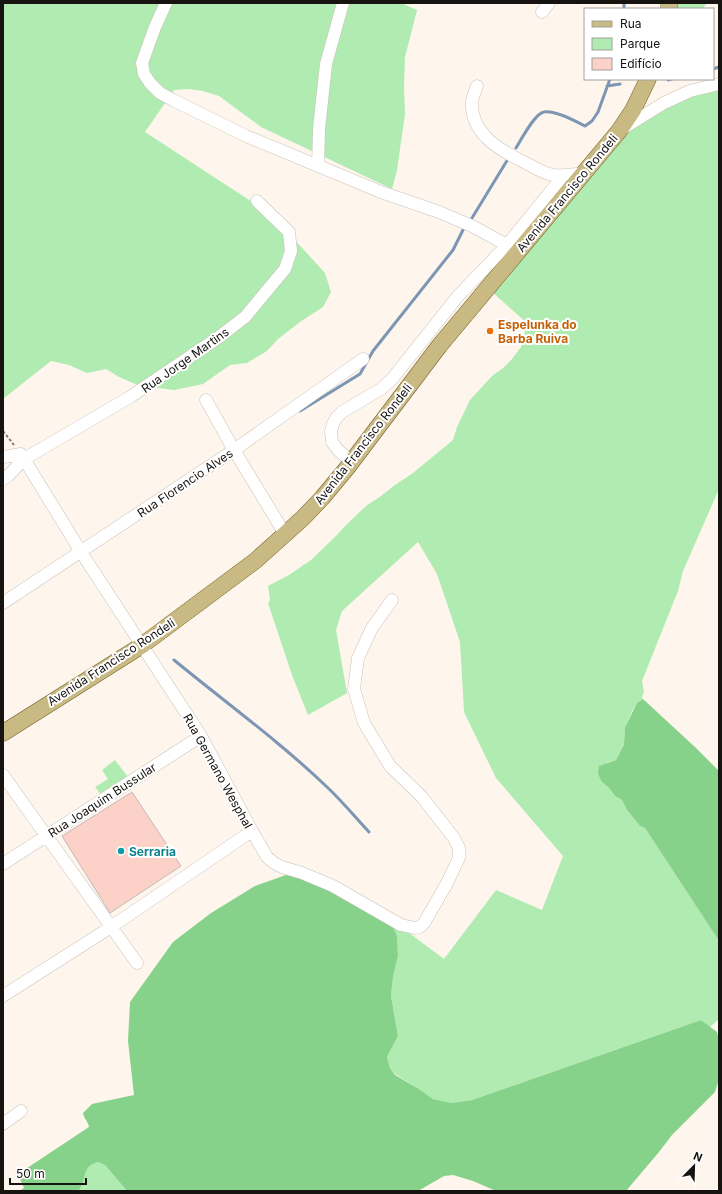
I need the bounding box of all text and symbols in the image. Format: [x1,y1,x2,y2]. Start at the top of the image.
legend [584,8,714,80]
text: Rua [620,16,642,31]
text: Parque [620,36,660,51]
text: Edifício [620,56,662,71]
street label: Avenida Francisco Rondeli [513,131,621,255]
place label: Espelunka do Barba Ruiva [498,317,577,346]
street label: Rua Jorge Martins [138,324,232,396]
marker: Espelunka do Barba Ruiva [485,326,495,336]
street label: Avenida Francisco Rondeli [311,381,415,507]
street label: Rua Florencio Alves [134,445,236,521]
street label: Avenida Francisco Rondeli [44,615,178,709]
street label: Rua Germano Wesphal [180,711,256,831]
street label: Rua Joaquim Bussular [45,759,159,841]
place label: Serraria [129,844,176,859]
marker: Serraria [116,846,126,856]
north arrow [674,1146,714,1186]
text: N [691,1149,705,1165]
scale bar [10,1160,86,1186]
text: 50 m [16,1166,45,1181]

